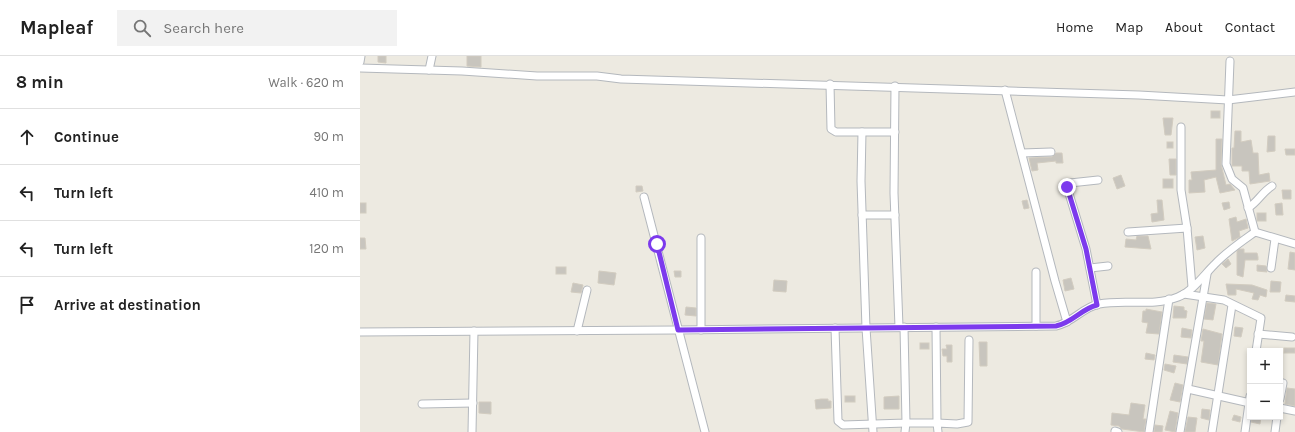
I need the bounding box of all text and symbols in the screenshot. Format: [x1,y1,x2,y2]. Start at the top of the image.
search box [117,10,397,46]
text: Mapleaf [20,17,93,39]
icon: search [131,17,153,39]
text: Search here [163,19,244,37]
text: Home [1056,19,1093,36]
text: Map [1115,19,1143,36]
text: About [1165,19,1203,36]
text: Contact [1225,19,1275,36]
text: 8 min [16,72,64,92]
text: Walk · 620 m [268,75,344,90]
icon: ahead [16,126,38,148]
text: Continue [54,128,119,146]
text: 90 m [313,129,344,144]
route end [1058,178,1076,196]
icon: left [16,182,38,204]
text: Turn left [54,184,113,202]
text: 410 m [309,185,344,200]
route start [648,235,666,253]
icon: left [16,238,38,260]
text: Turn left [54,240,113,258]
text: 120 m [309,241,344,256]
icon: arrive [16,294,38,316]
text: Arrive at destination [54,296,201,314]
map controls [1247,348,1283,420]
button: + [1247,348,1283,384]
button: − [1247,384,1283,420]

